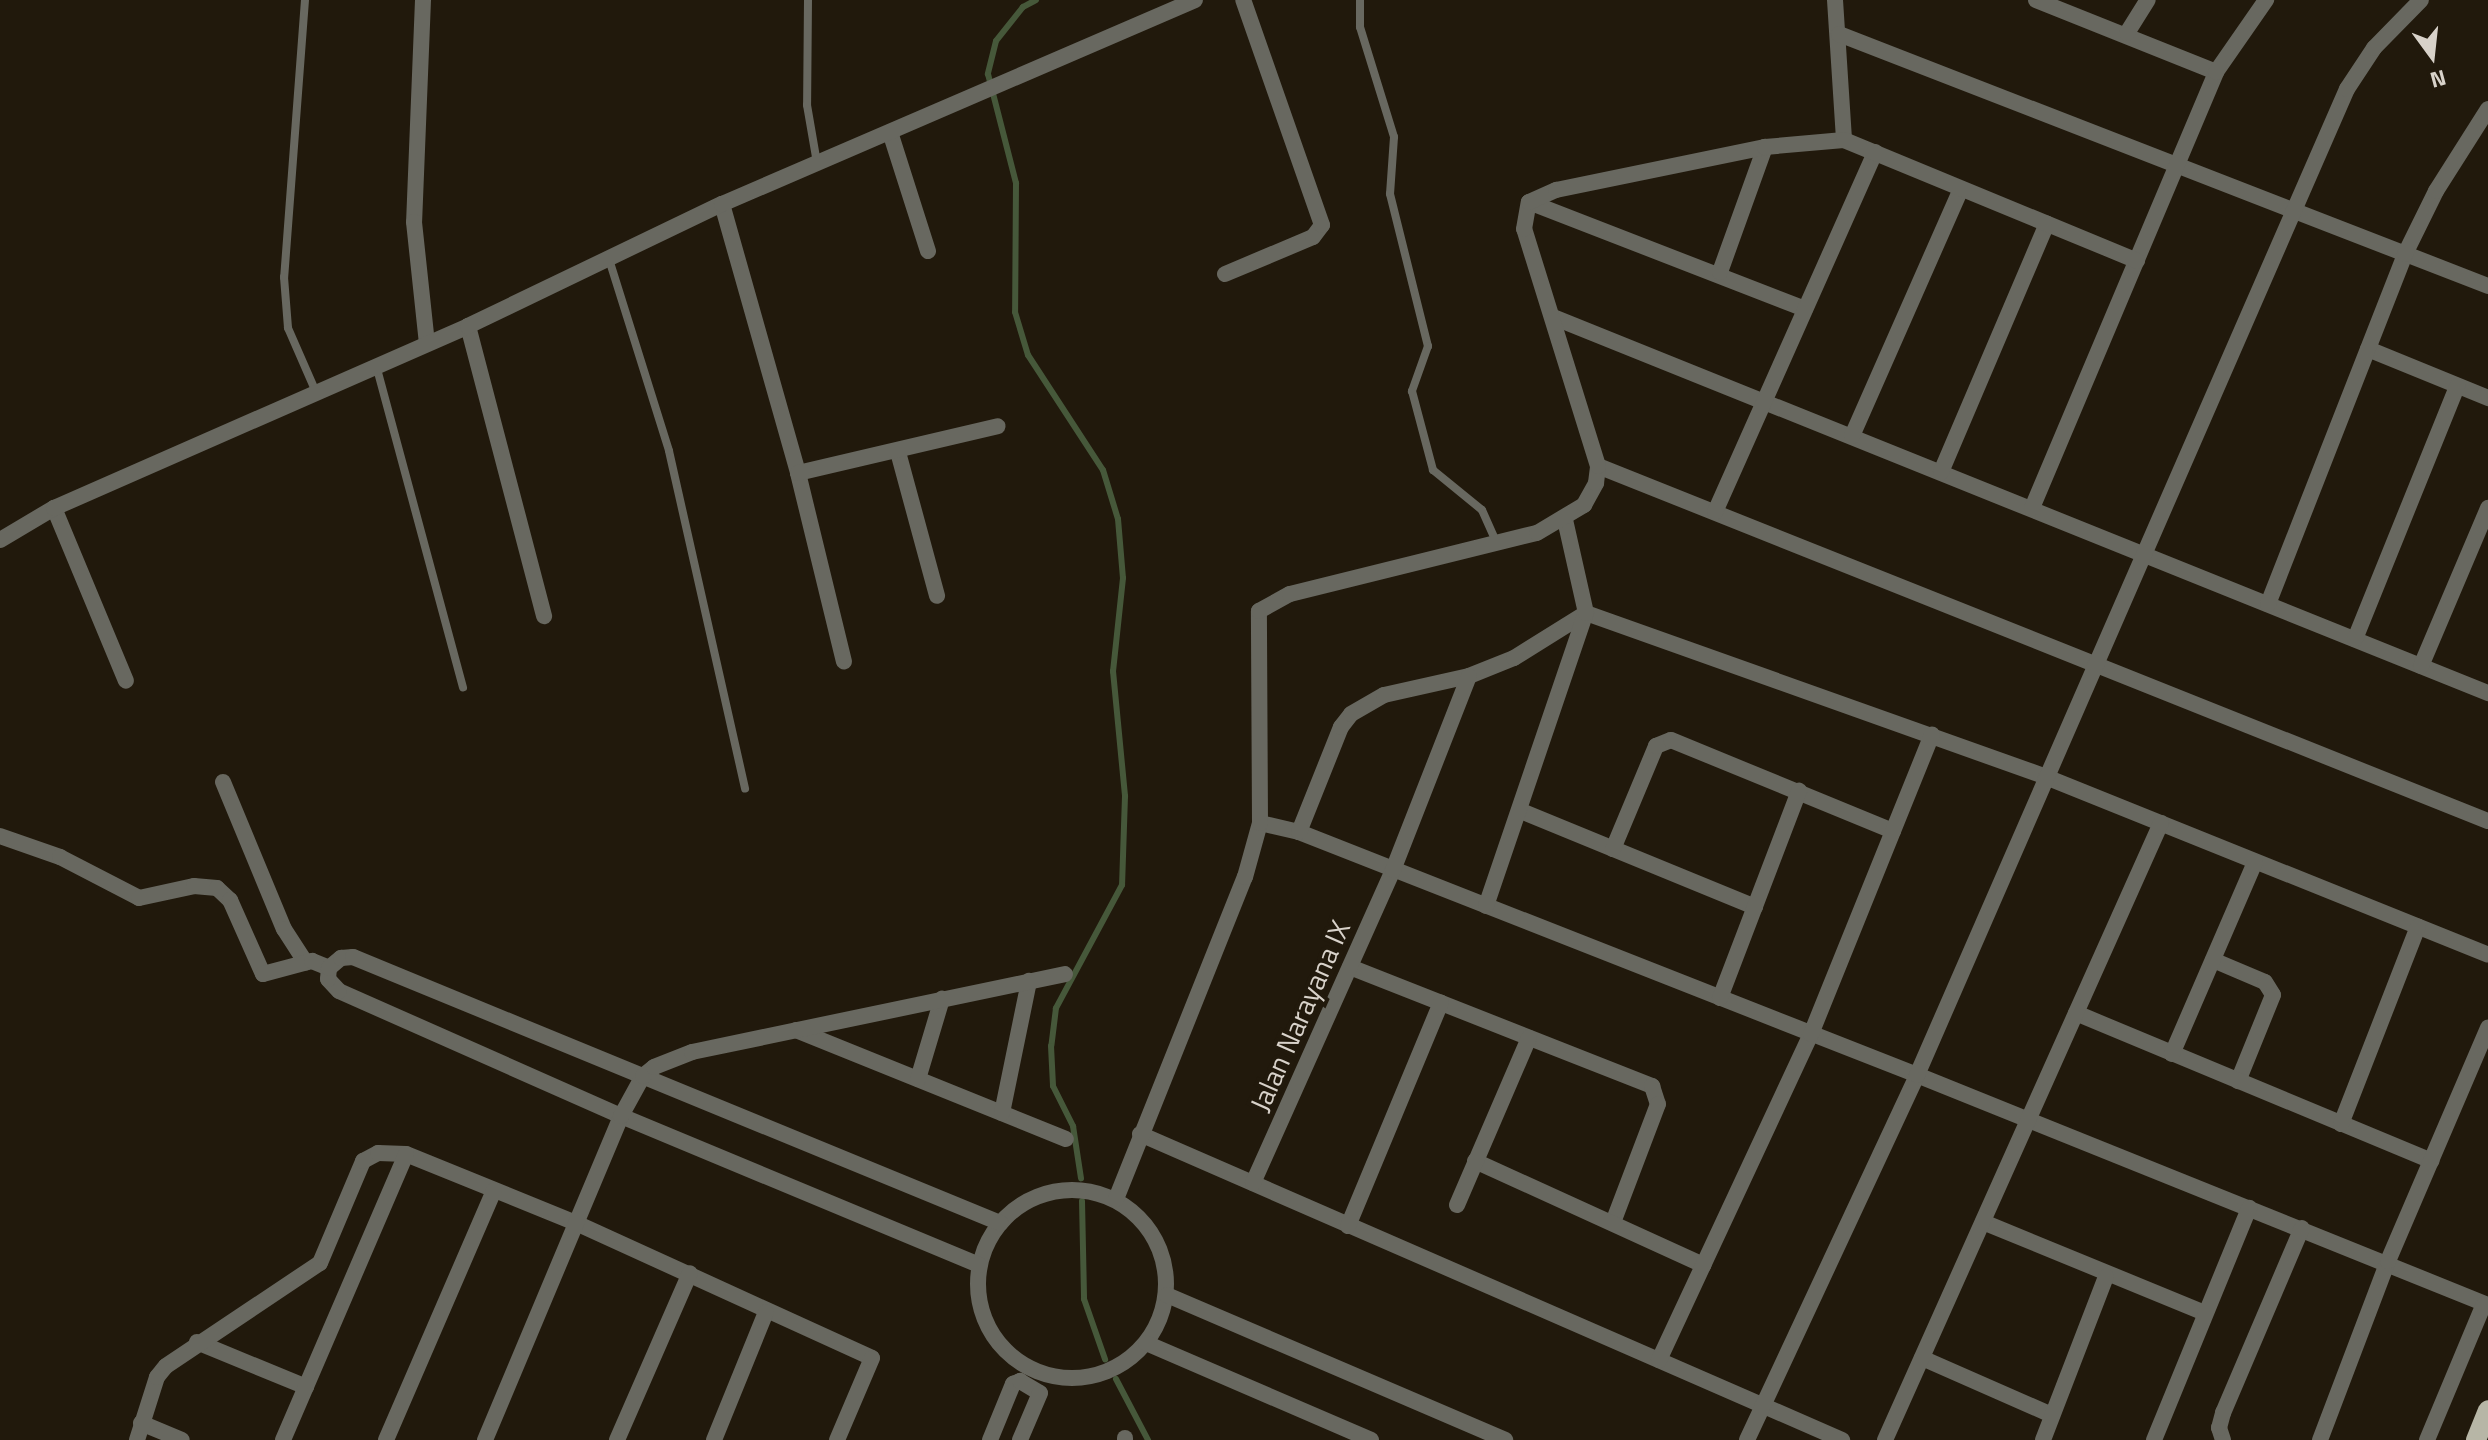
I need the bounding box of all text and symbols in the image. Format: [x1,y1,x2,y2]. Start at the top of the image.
north arrow [2392,16,2472,96]
text: N [2426,61,2450,98]
street label: Jalan Narayana IX [1243,915,1357,1117]

